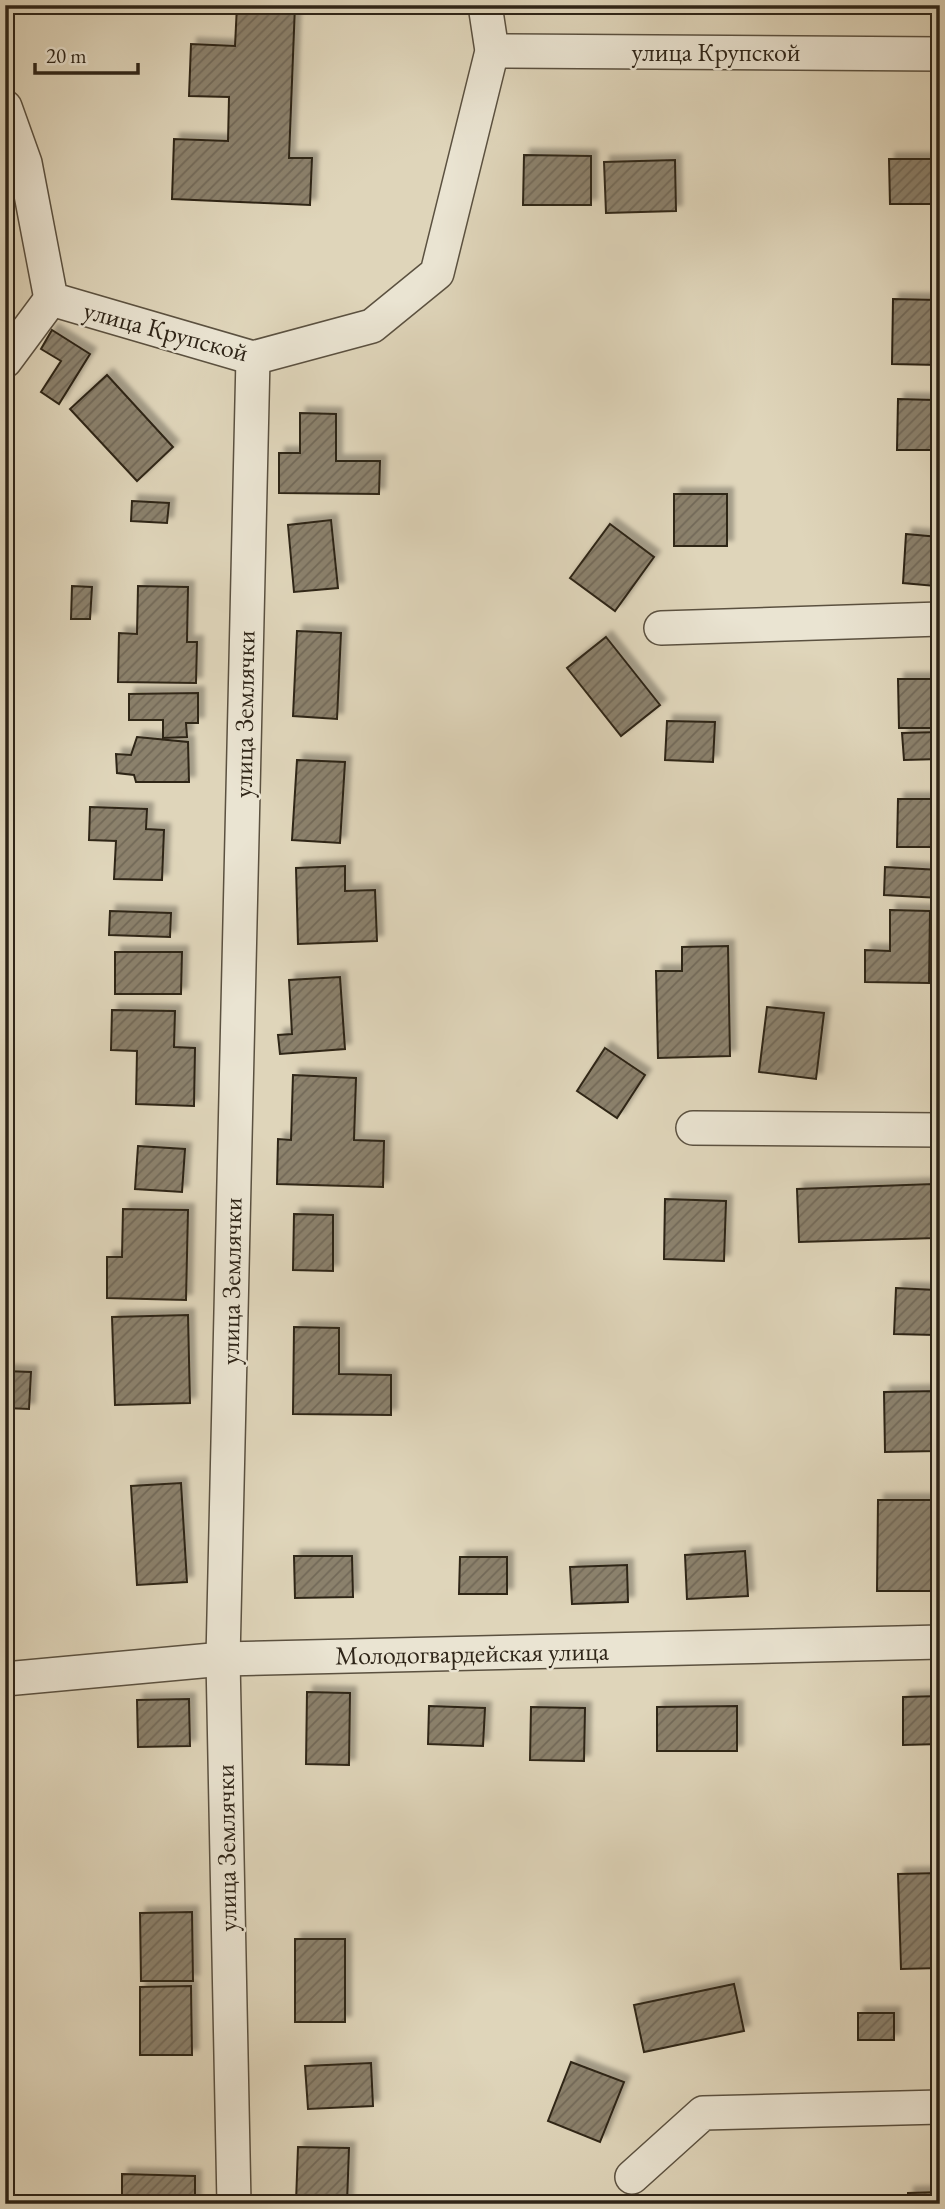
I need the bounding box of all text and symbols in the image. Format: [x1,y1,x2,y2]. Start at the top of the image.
scale bar [35,32,138,76]
street label: улица Крупской [631,35,801,69]
text: 20 m [46,42,87,69]
street label: улица Крупской [80,293,252,369]
street label: улица Землячки [226,630,262,798]
street label: улица Землячки [213,1197,249,1365]
street label: Молодогвардейская улица [335,1634,610,1672]
street label: улица Землячки [208,1764,244,1932]

